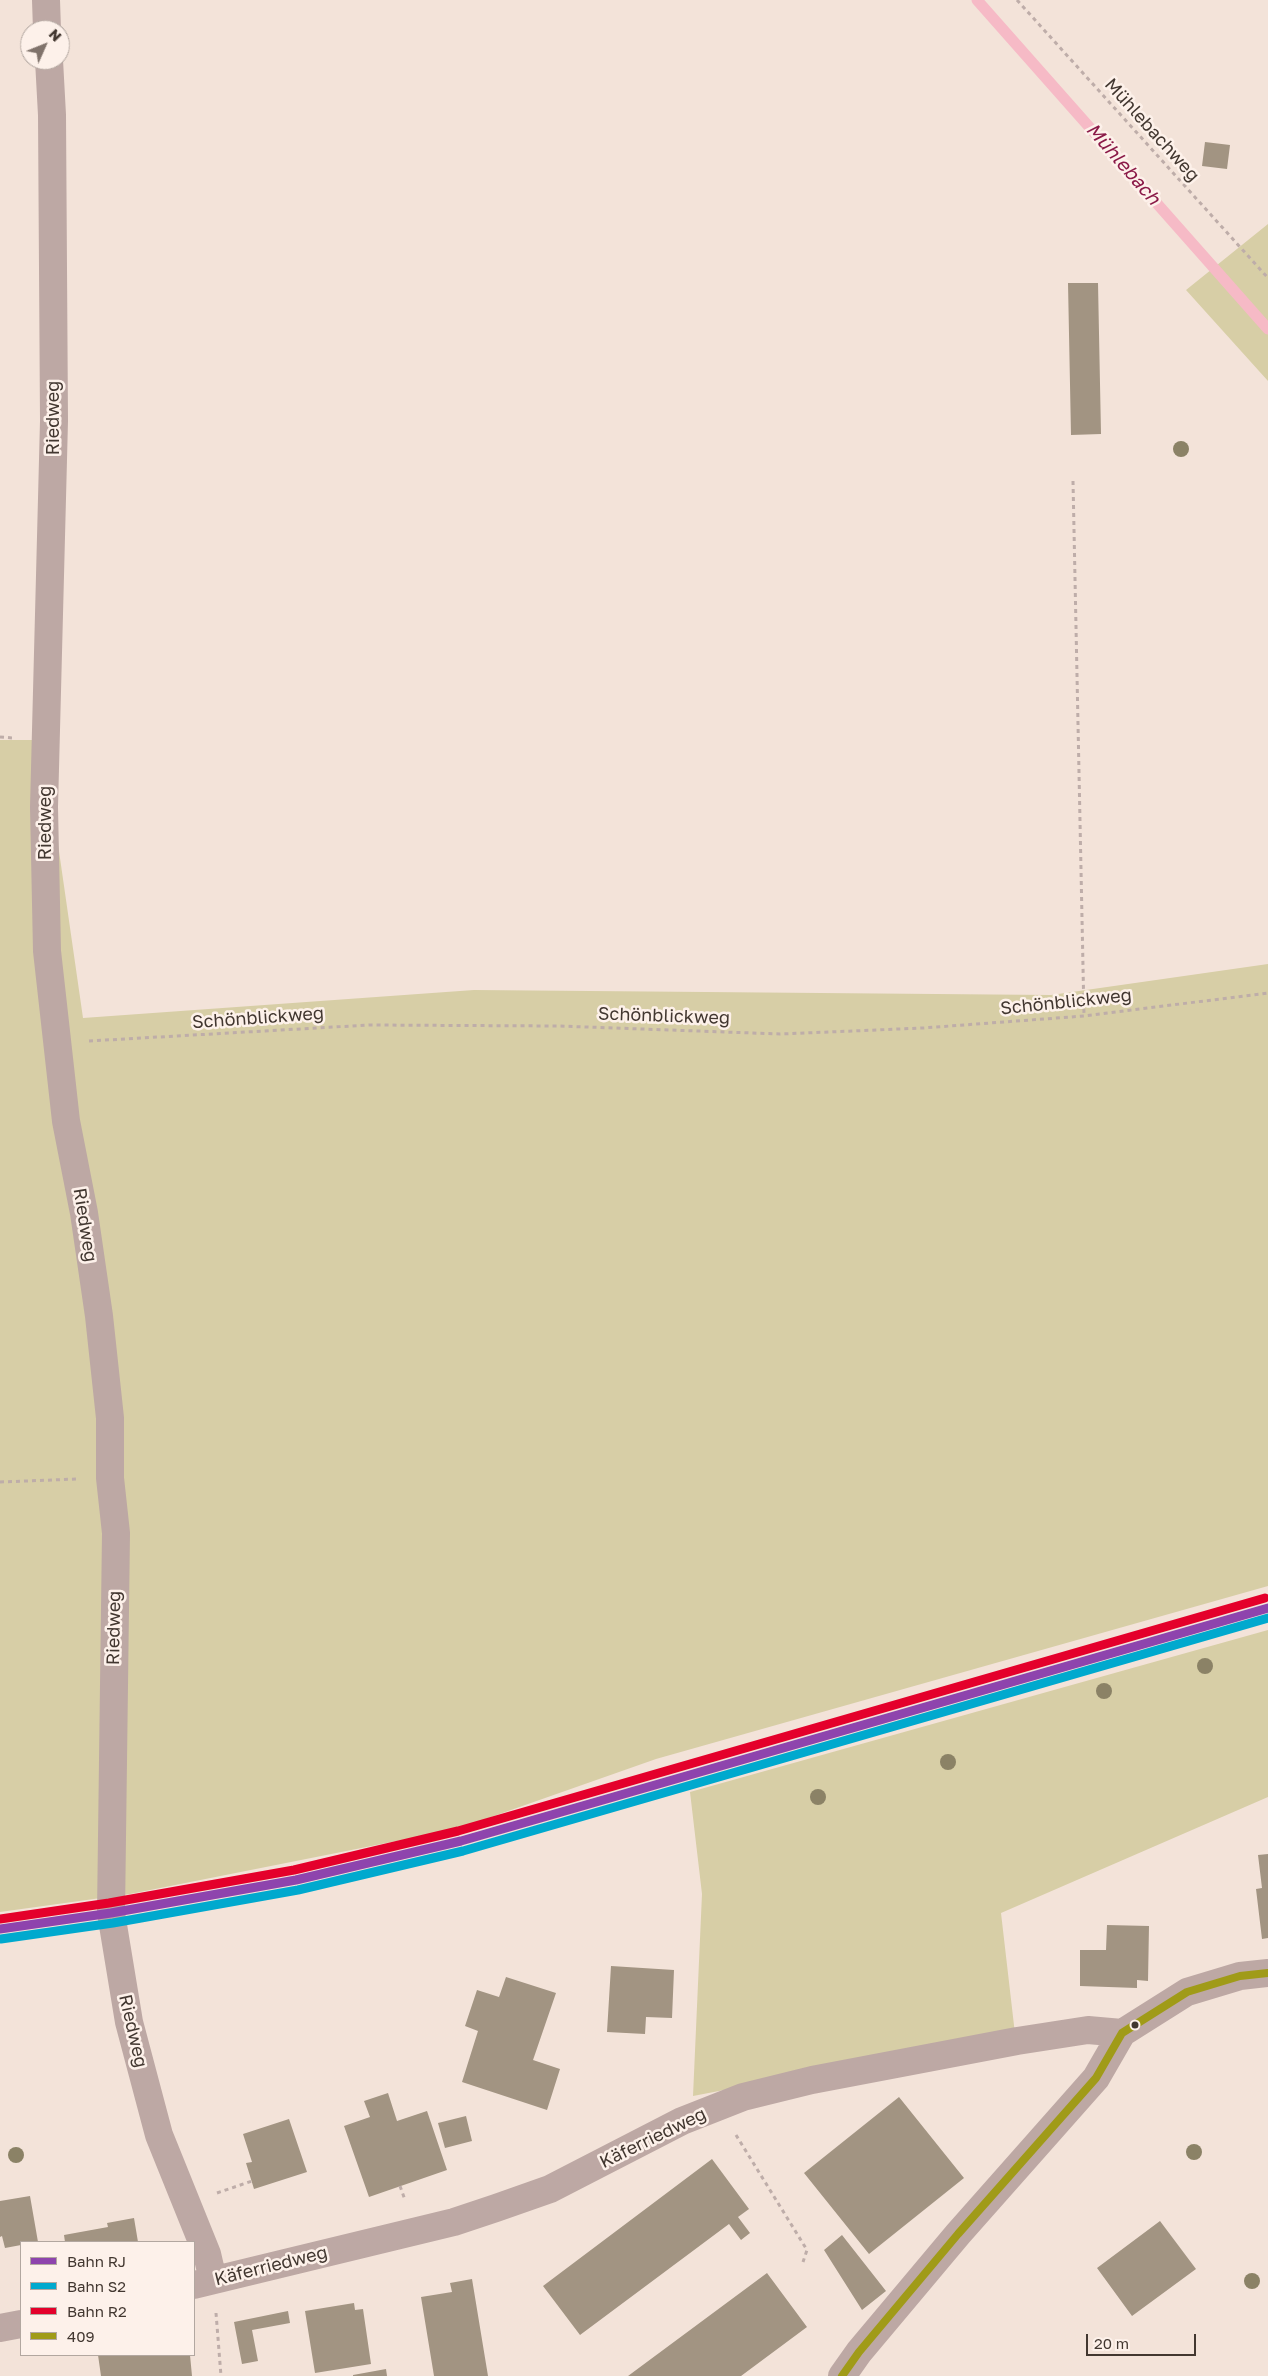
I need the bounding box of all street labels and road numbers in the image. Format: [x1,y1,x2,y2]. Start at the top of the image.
street label: Mühlebachweg [1100,74,1204,186]
street label: Riedweg [42,381,64,455]
street label: Riedweg [34,786,56,860]
street label: Schönblickweg [999,984,1133,1020]
street label: Schönblickweg [191,1003,325,1033]
street label: Schönblickweg [598,1003,730,1029]
street label: Riedweg [69,1187,101,1263]
street label: Riedweg [103,1591,125,1665]
street label: Riedweg [114,1992,152,2070]
street label: Käferriedweg [596,2103,710,2173]
street label: Käferriedweg [212,2242,330,2290]

